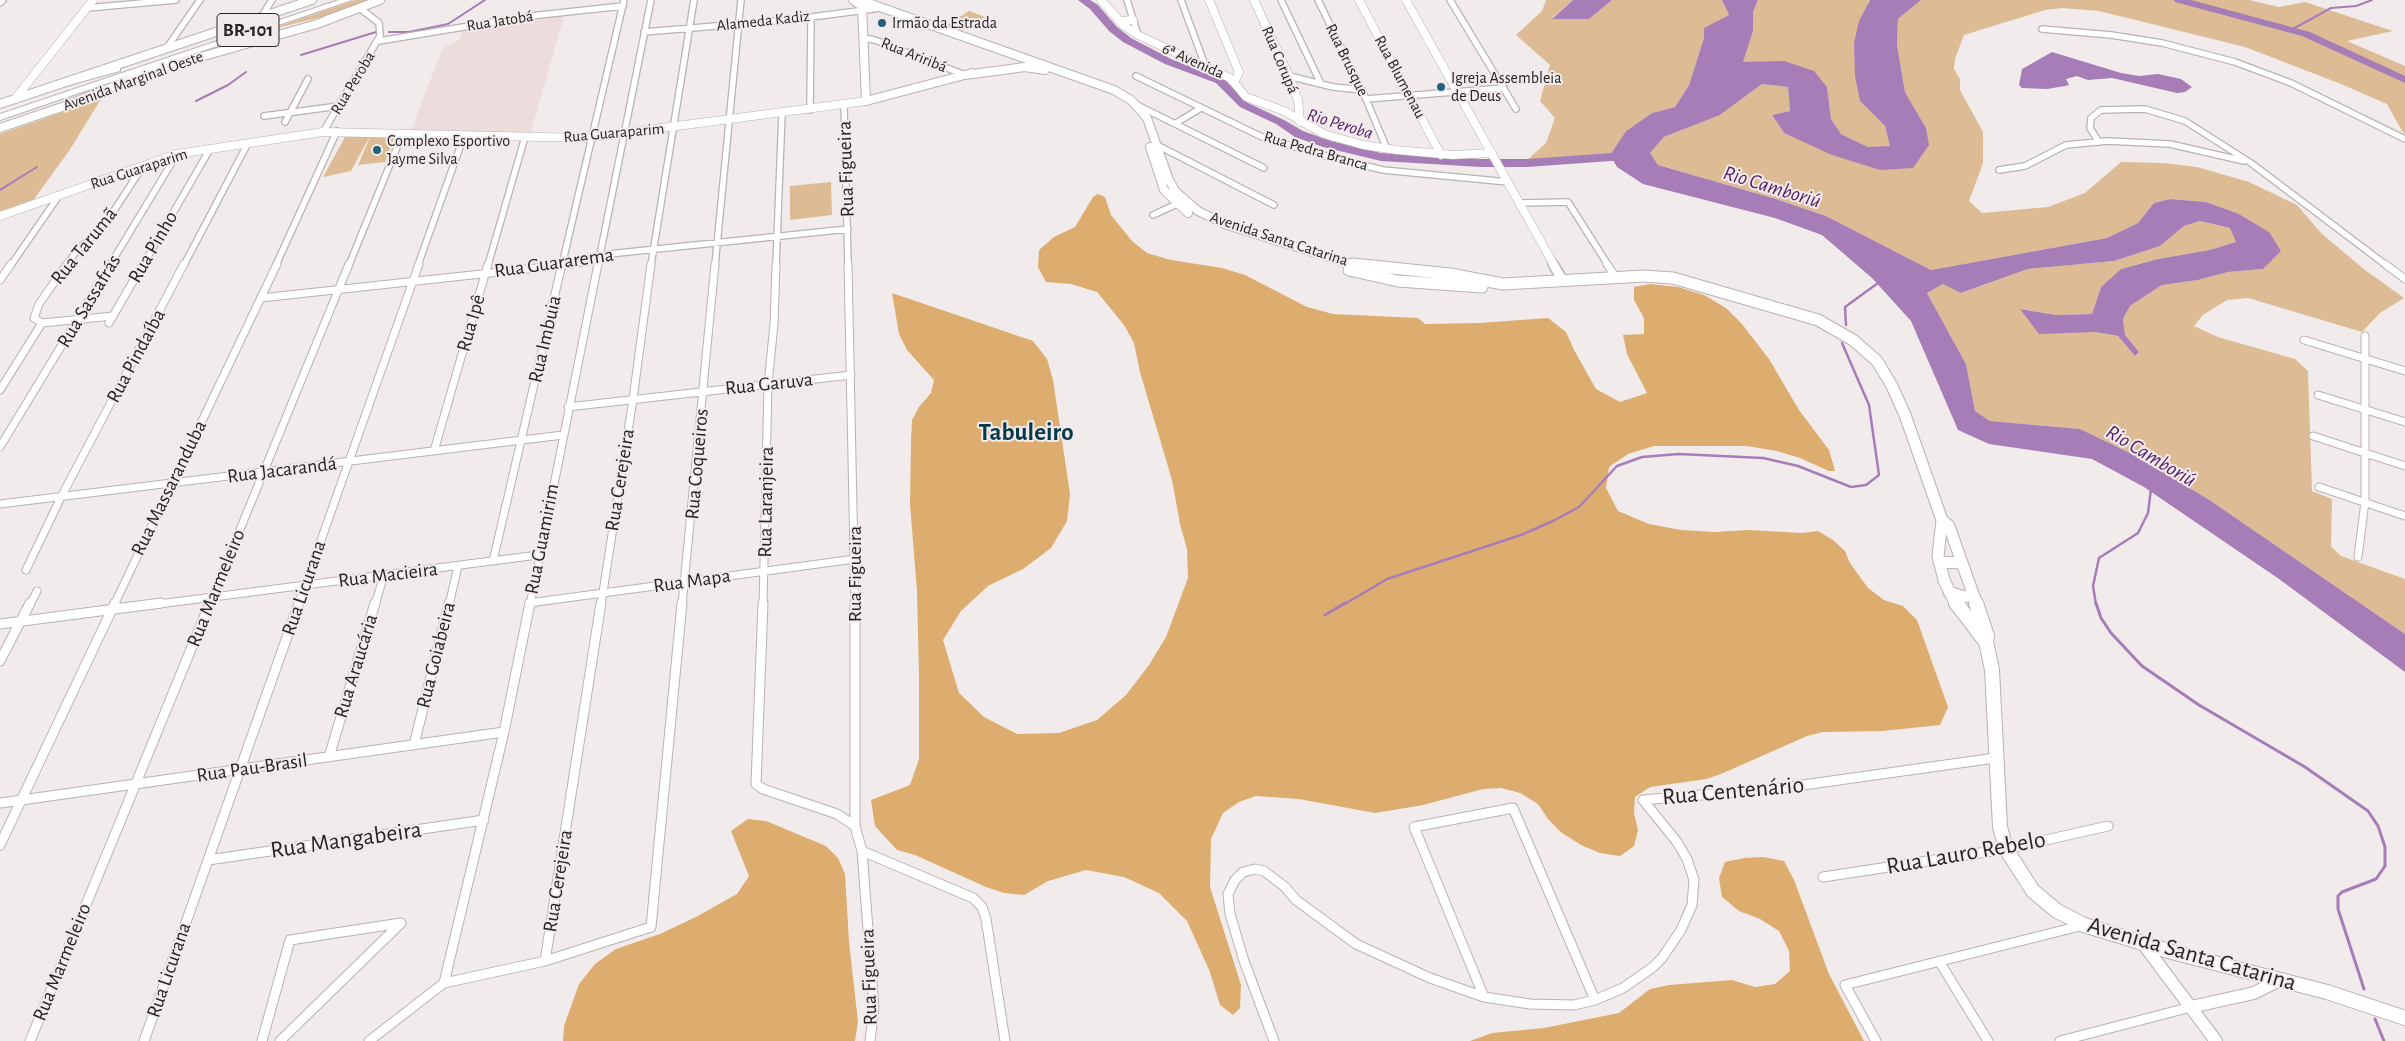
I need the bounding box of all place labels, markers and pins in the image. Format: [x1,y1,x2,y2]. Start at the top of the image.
place label: Irmão da Estrada [892,13,997,33]
marker: Irmão da Estrada [876,17,888,29]
place label: Igreja Assembleia de Deus [1451,68,1562,106]
marker: Igreja Assembleia de Deus [1435,81,1447,93]
place label: Complexo Esportivo Jayme Silva [387,131,510,169]
marker: Complexo Esportivo Jayme Silva [371,144,383,156]

